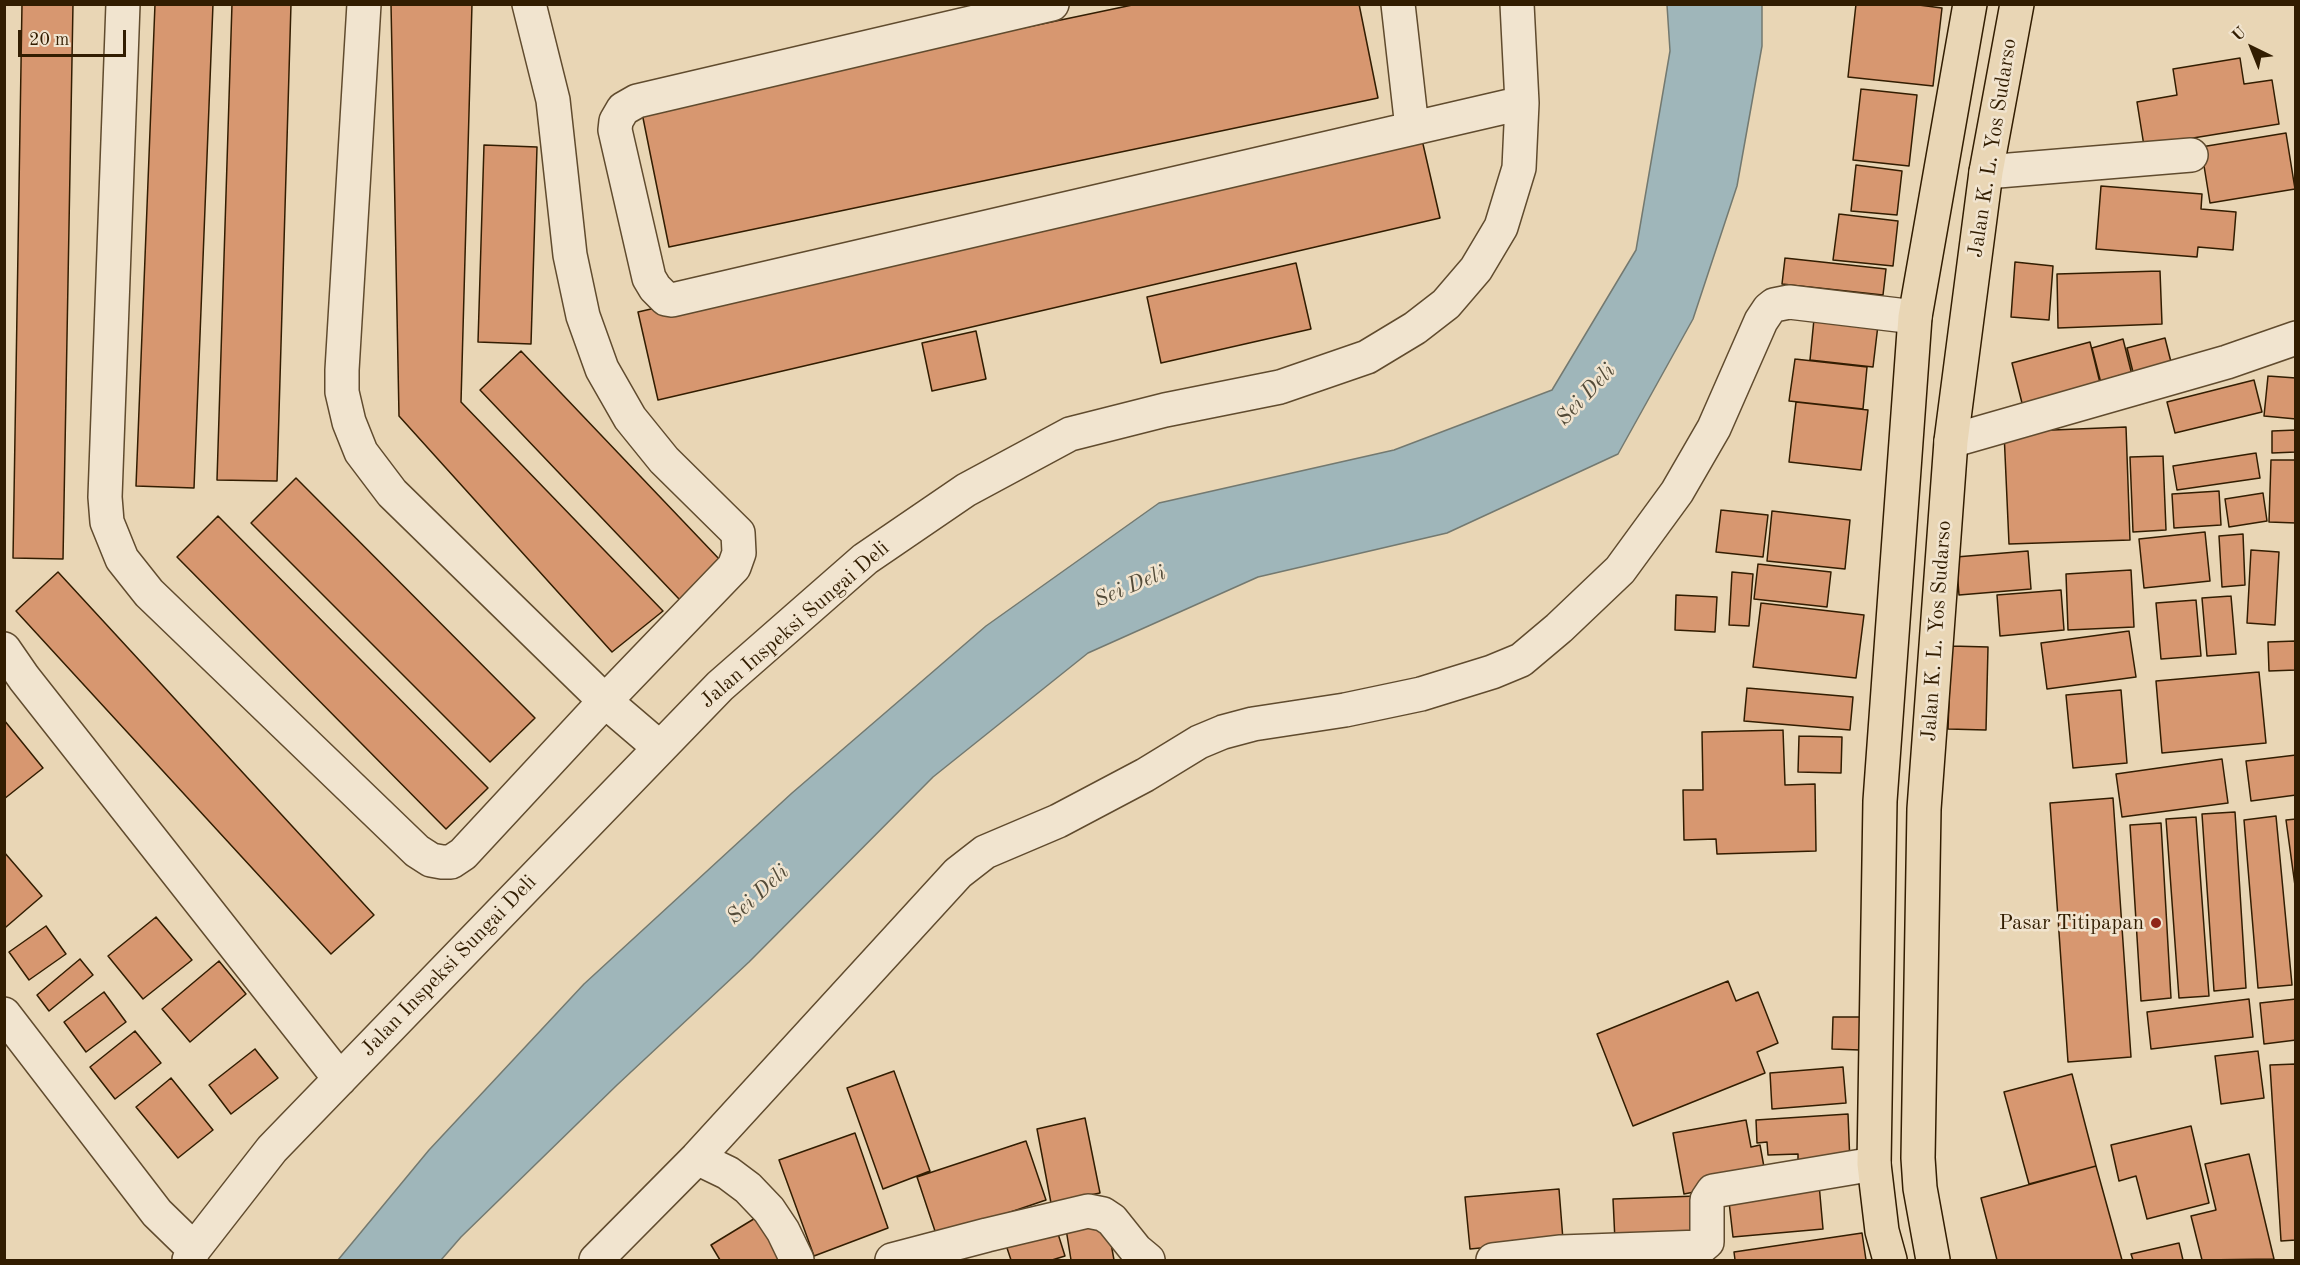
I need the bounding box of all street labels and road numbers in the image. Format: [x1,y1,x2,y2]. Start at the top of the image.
street label: Jalan K. L. Yos Sudarso [1963,37,2023,259]
street label: Jalan K. L. Yos Sudarso [1917,520,1957,742]
street label: Jalan Inspeksi Sungai Deli [695,536,895,714]
street label: Jalan Inspeksi Sungai Deli [356,870,542,1062]

